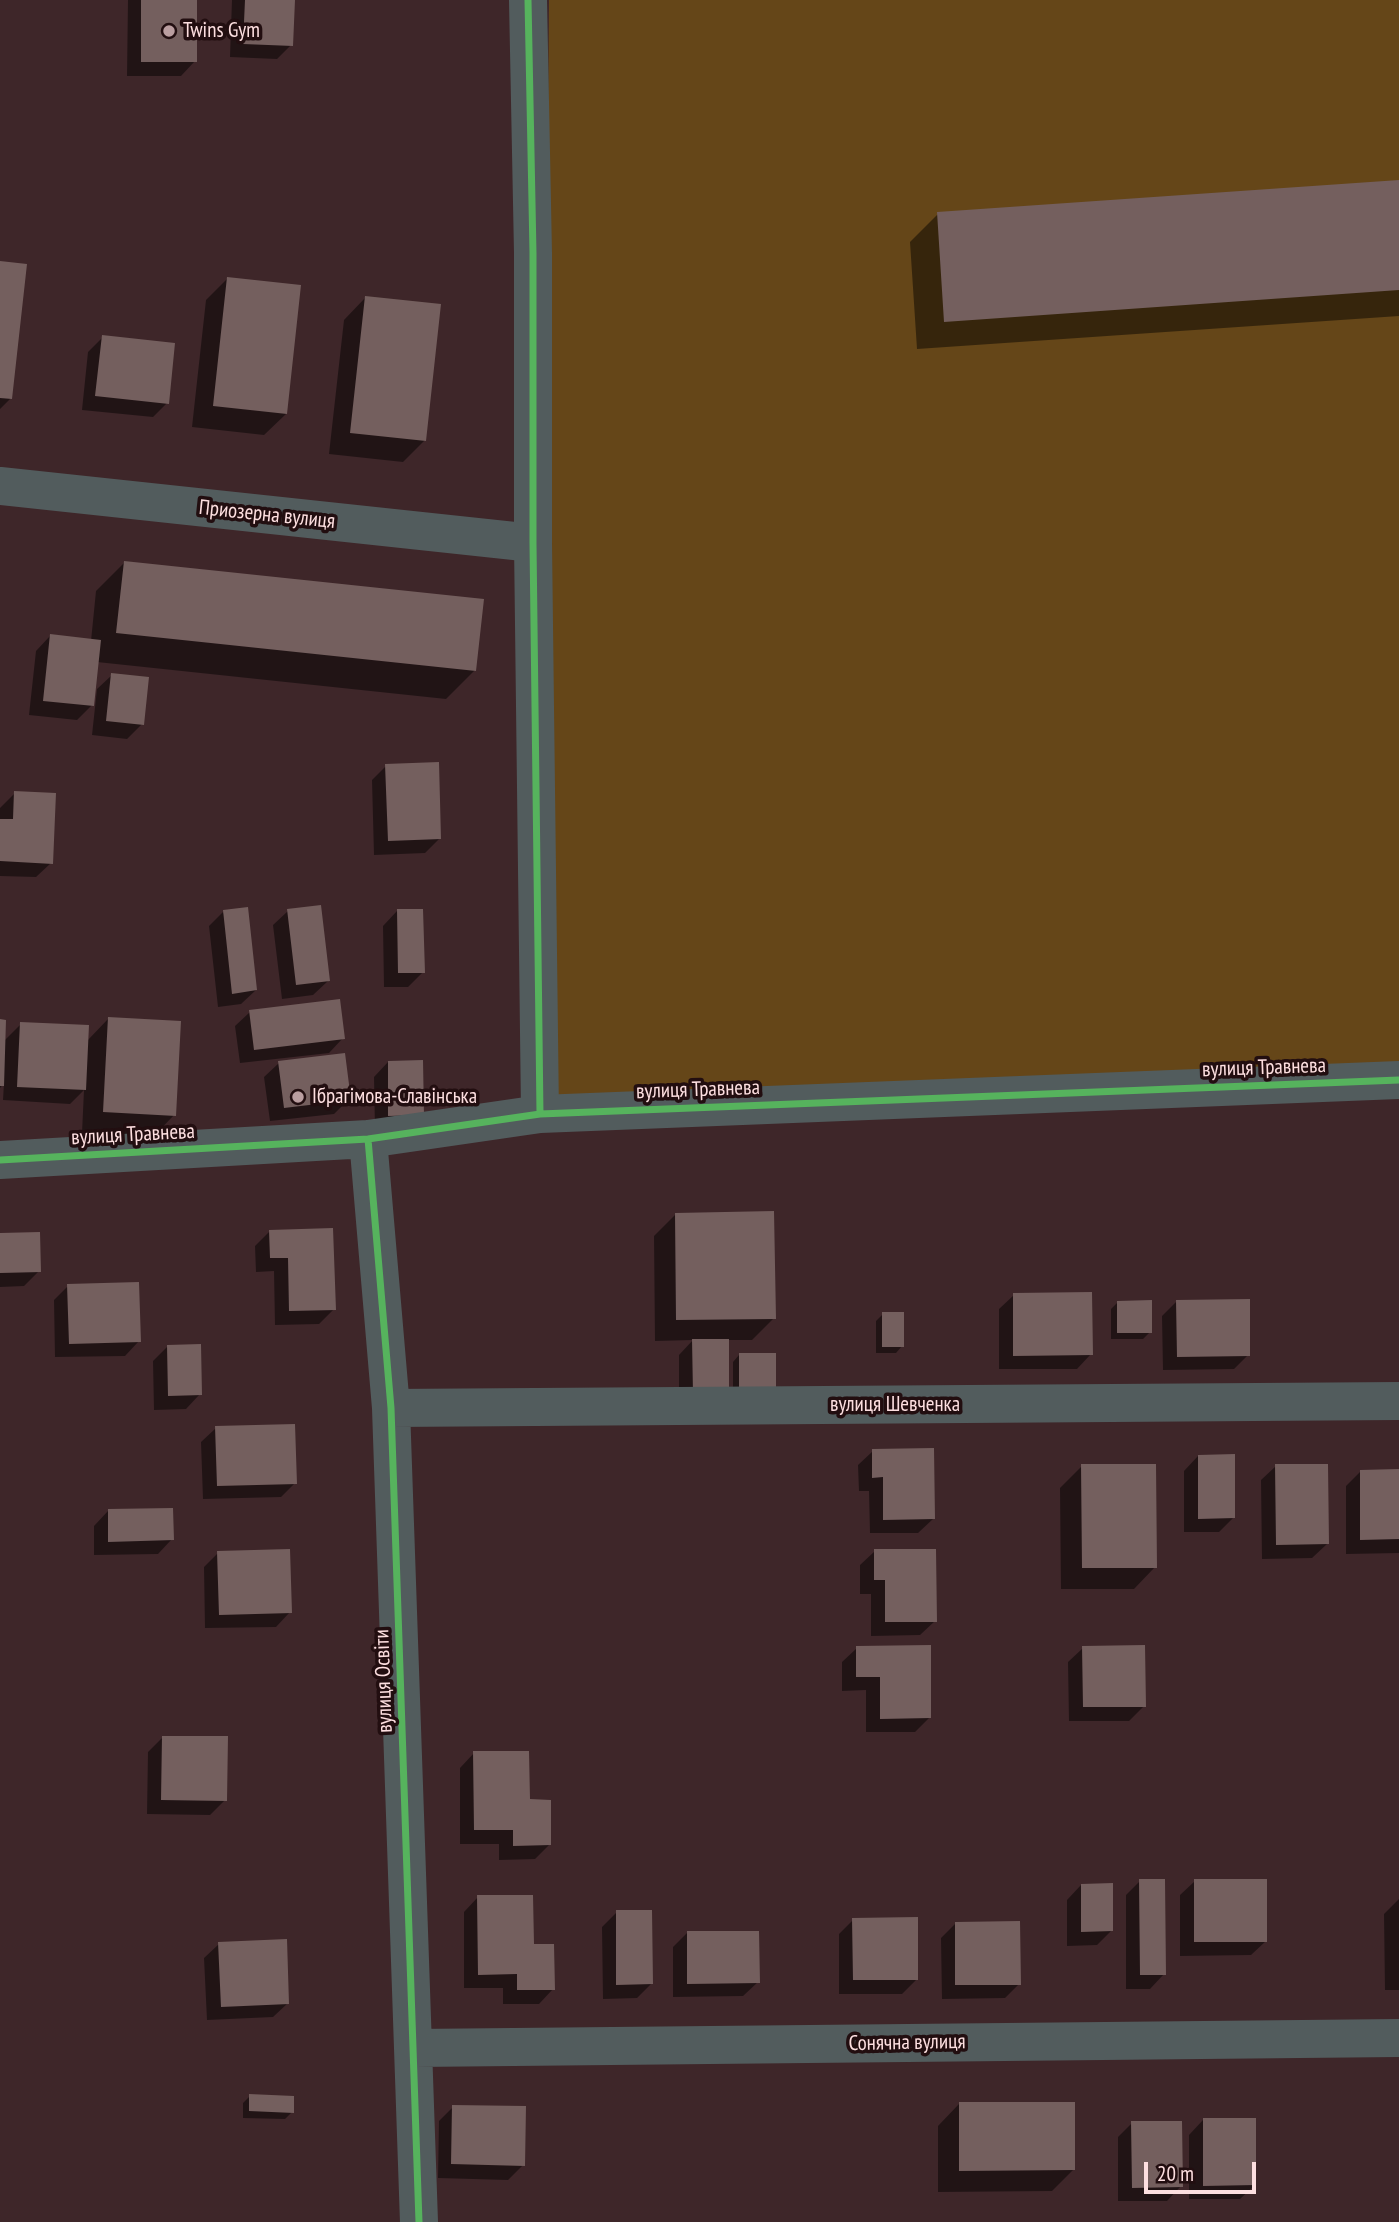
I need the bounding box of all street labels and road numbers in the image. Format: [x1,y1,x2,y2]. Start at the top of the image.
street label: Приозерна вулиця [198,495,336,535]
street label: вулиця Травнева [1202,1053,1326,1083]
street label: вулиця Травнева [636,1075,760,1105]
street label: вулиця Травнева [70,1119,196,1151]
street label: вулиця Шевченка [830,1392,960,1418]
street label: вулиця Освіти [370,1629,398,1733]
street label: Сонячна вулиця [848,2029,966,2057]

